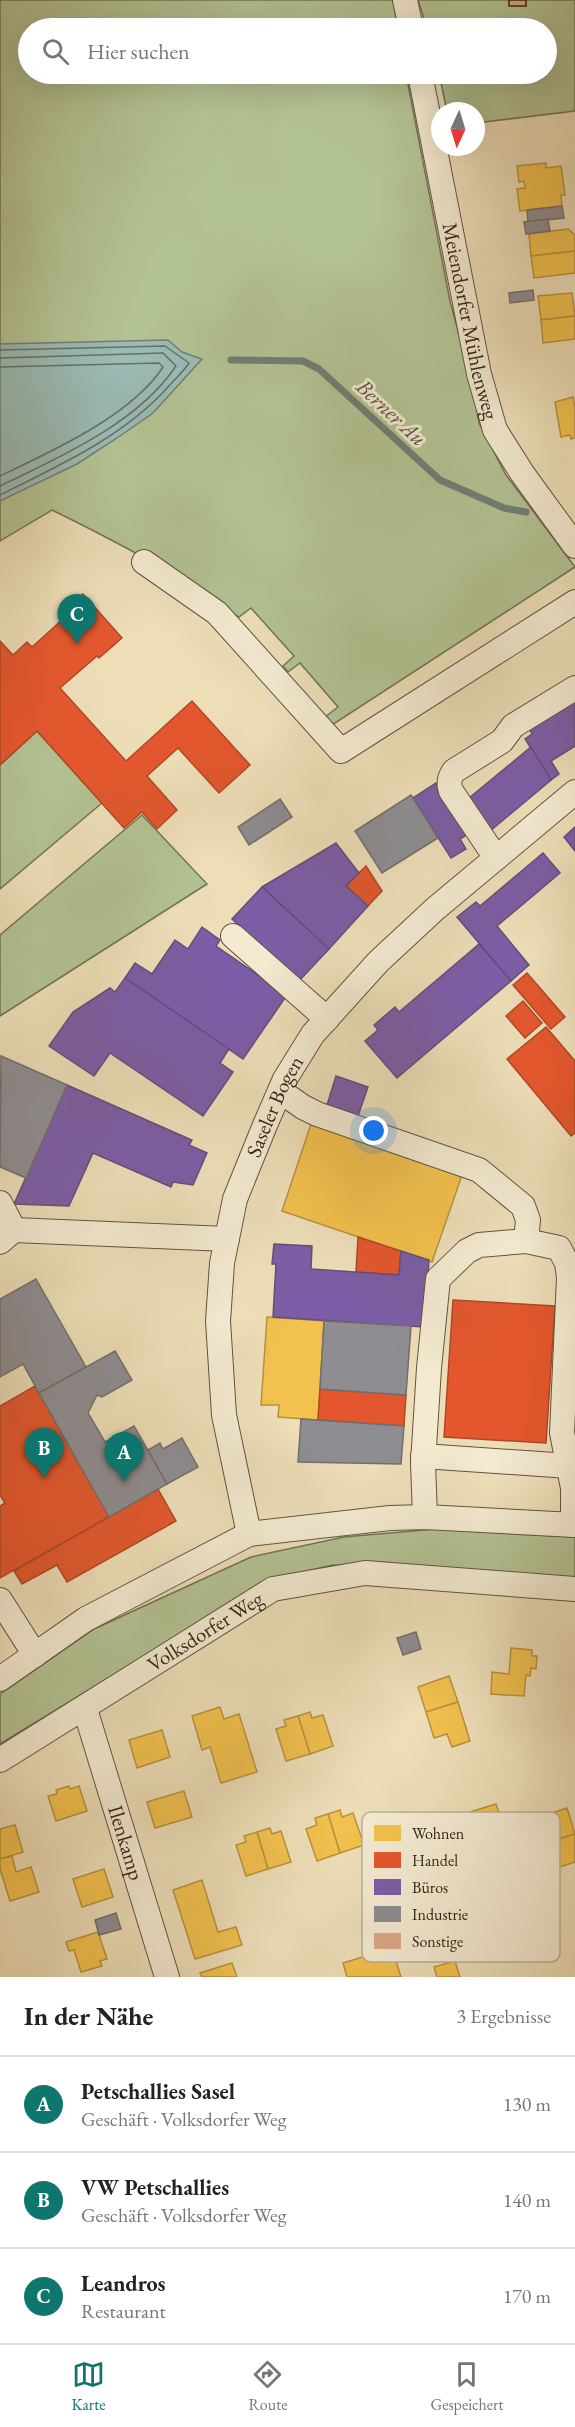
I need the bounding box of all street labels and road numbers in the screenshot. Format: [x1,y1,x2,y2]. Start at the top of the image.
street label: Meiendorfer Mühlenweg [437,220,505,423]
street label: Saseler Bogen [239,1050,309,1161]
street label: Volksdorfer Weg [142,1584,269,1678]
street label: Ilenkamp [102,1802,151,1884]

